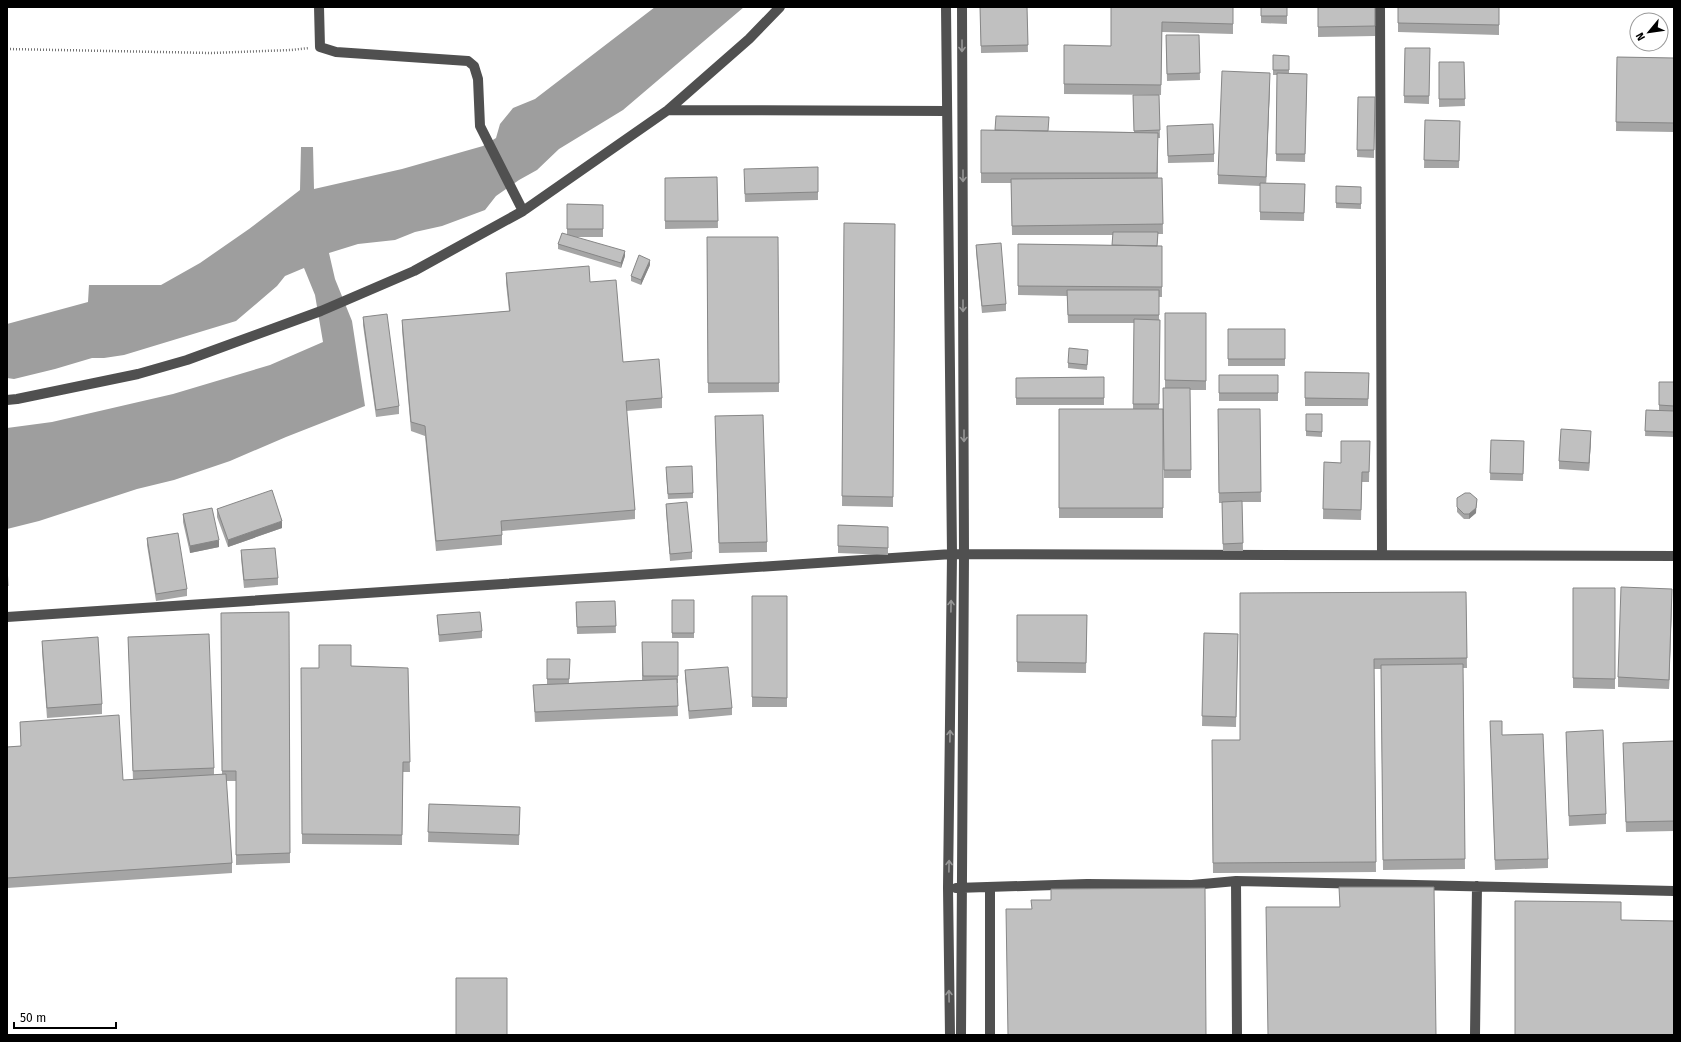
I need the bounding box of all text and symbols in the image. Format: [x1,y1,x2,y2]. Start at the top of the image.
north arrow [1629,12,1669,52]
text: N [1633,30,1648,43]
one-way arrow [958,39,966,52]
one-way arrow [959,169,967,182]
one-way arrow [959,299,967,312]
one-way arrow [960,429,968,442]
one-way arrow [948,600,955,613]
one-way arrow [946,730,954,743]
one-way arrow [945,860,952,873]
one-way arrow [946,990,953,1003]
scale bar [14,1004,116,1030]
text: 50 m [20,1011,46,1025]

